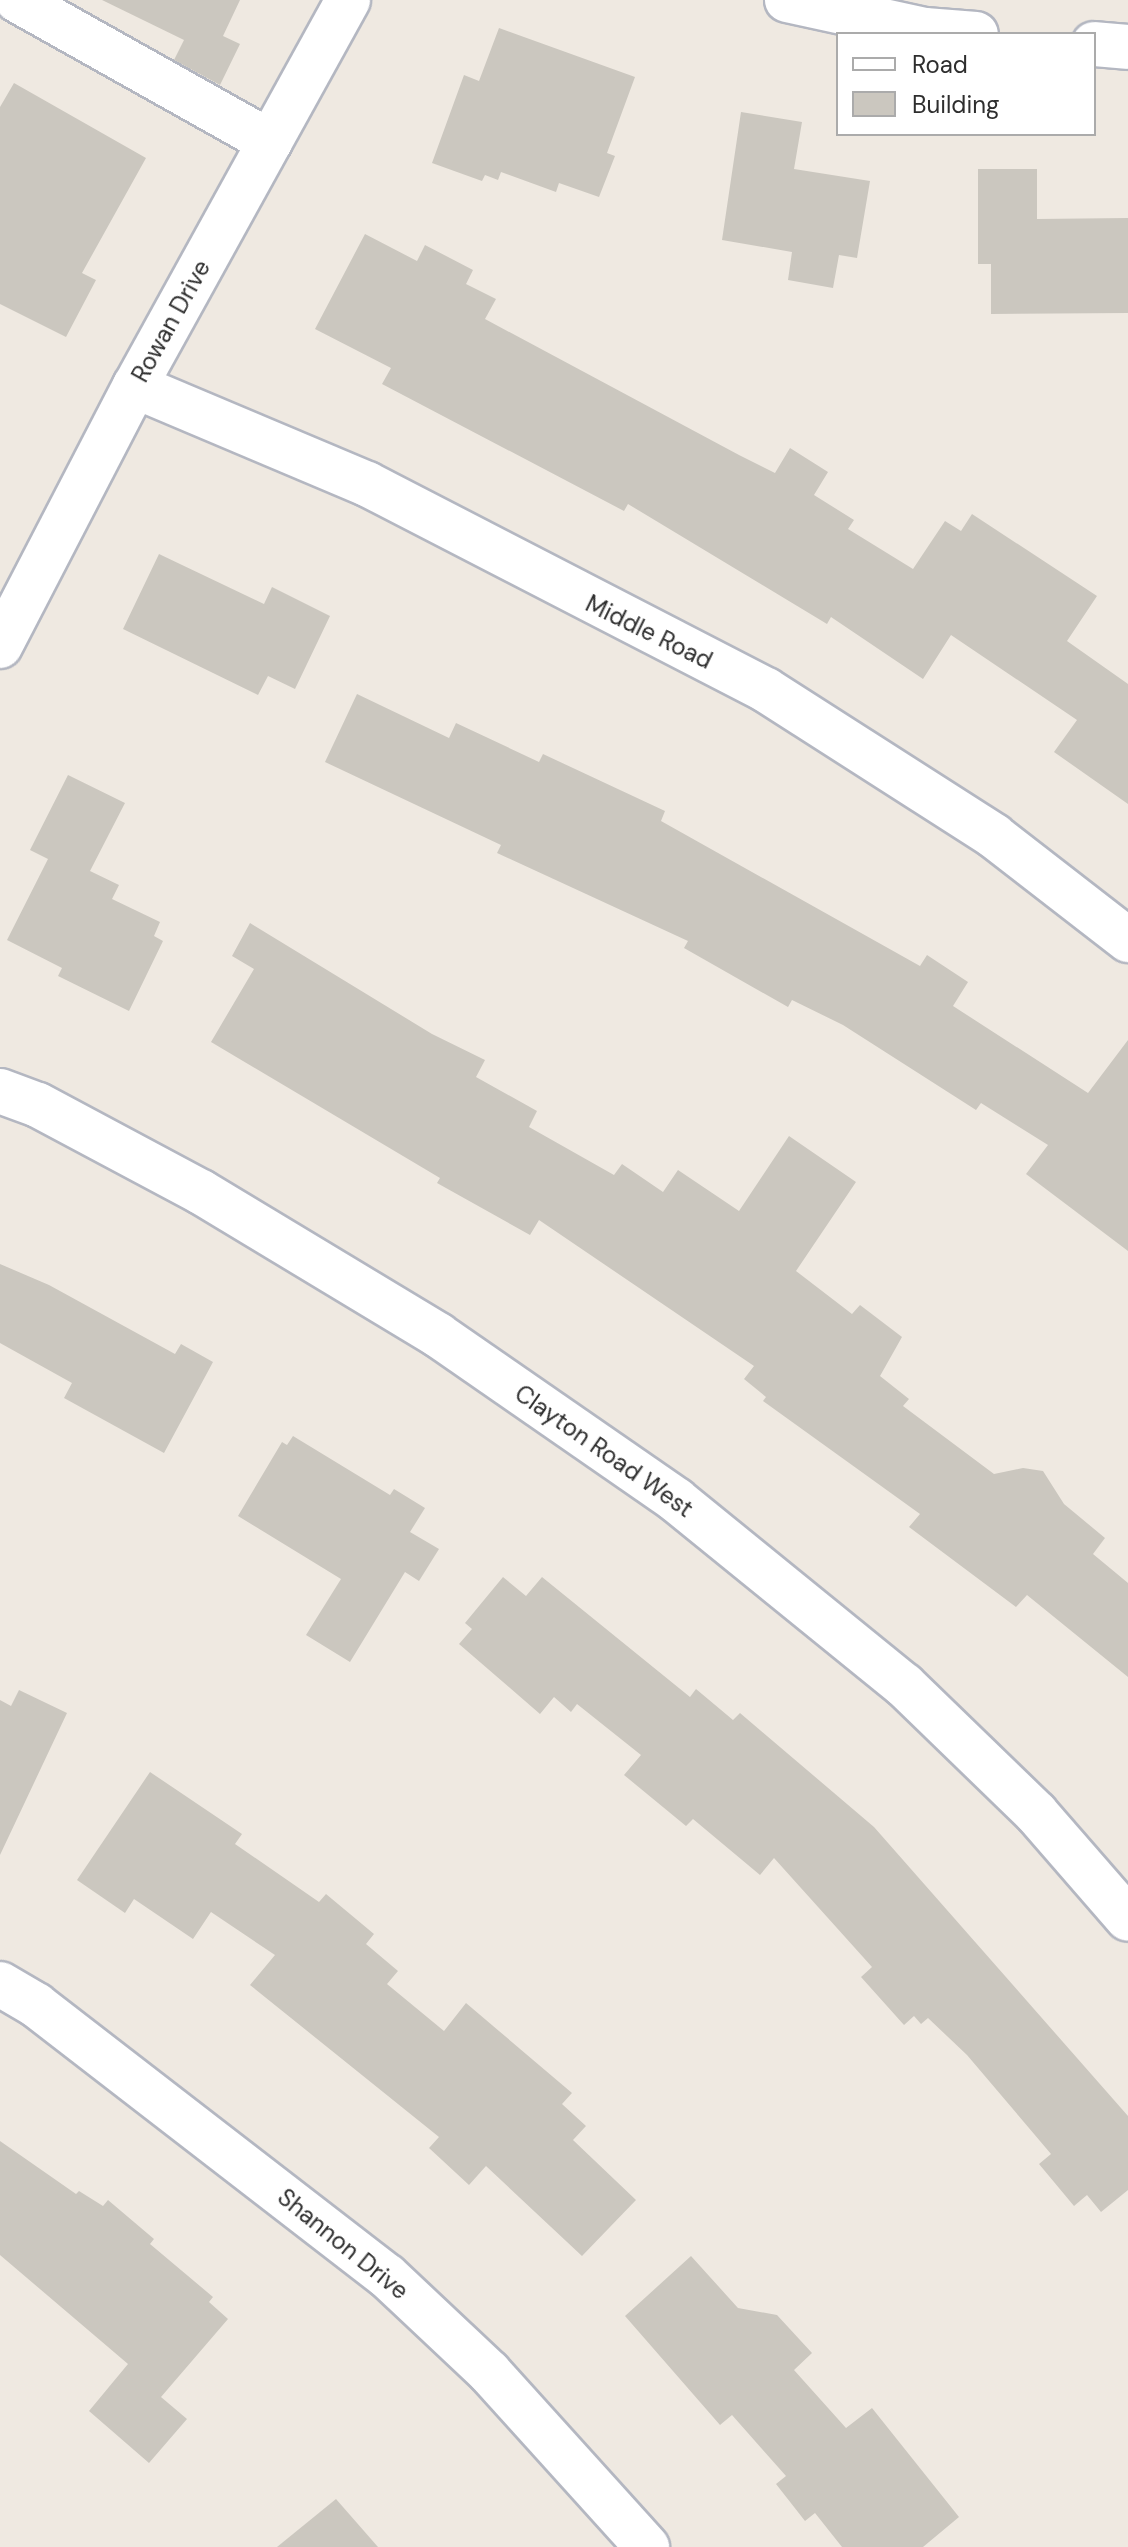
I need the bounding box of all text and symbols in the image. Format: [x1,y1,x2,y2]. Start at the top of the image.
legend [836,32,1096,136]
text: Road [912,49,968,80]
text: Building [912,89,999,120]
street label: Rowan Drive [126,255,216,387]
street label: Middle Road [581,589,717,675]
street label: Clayton Road West [509,1379,699,1523]
street label: Shannon Drive [272,2183,414,2305]

